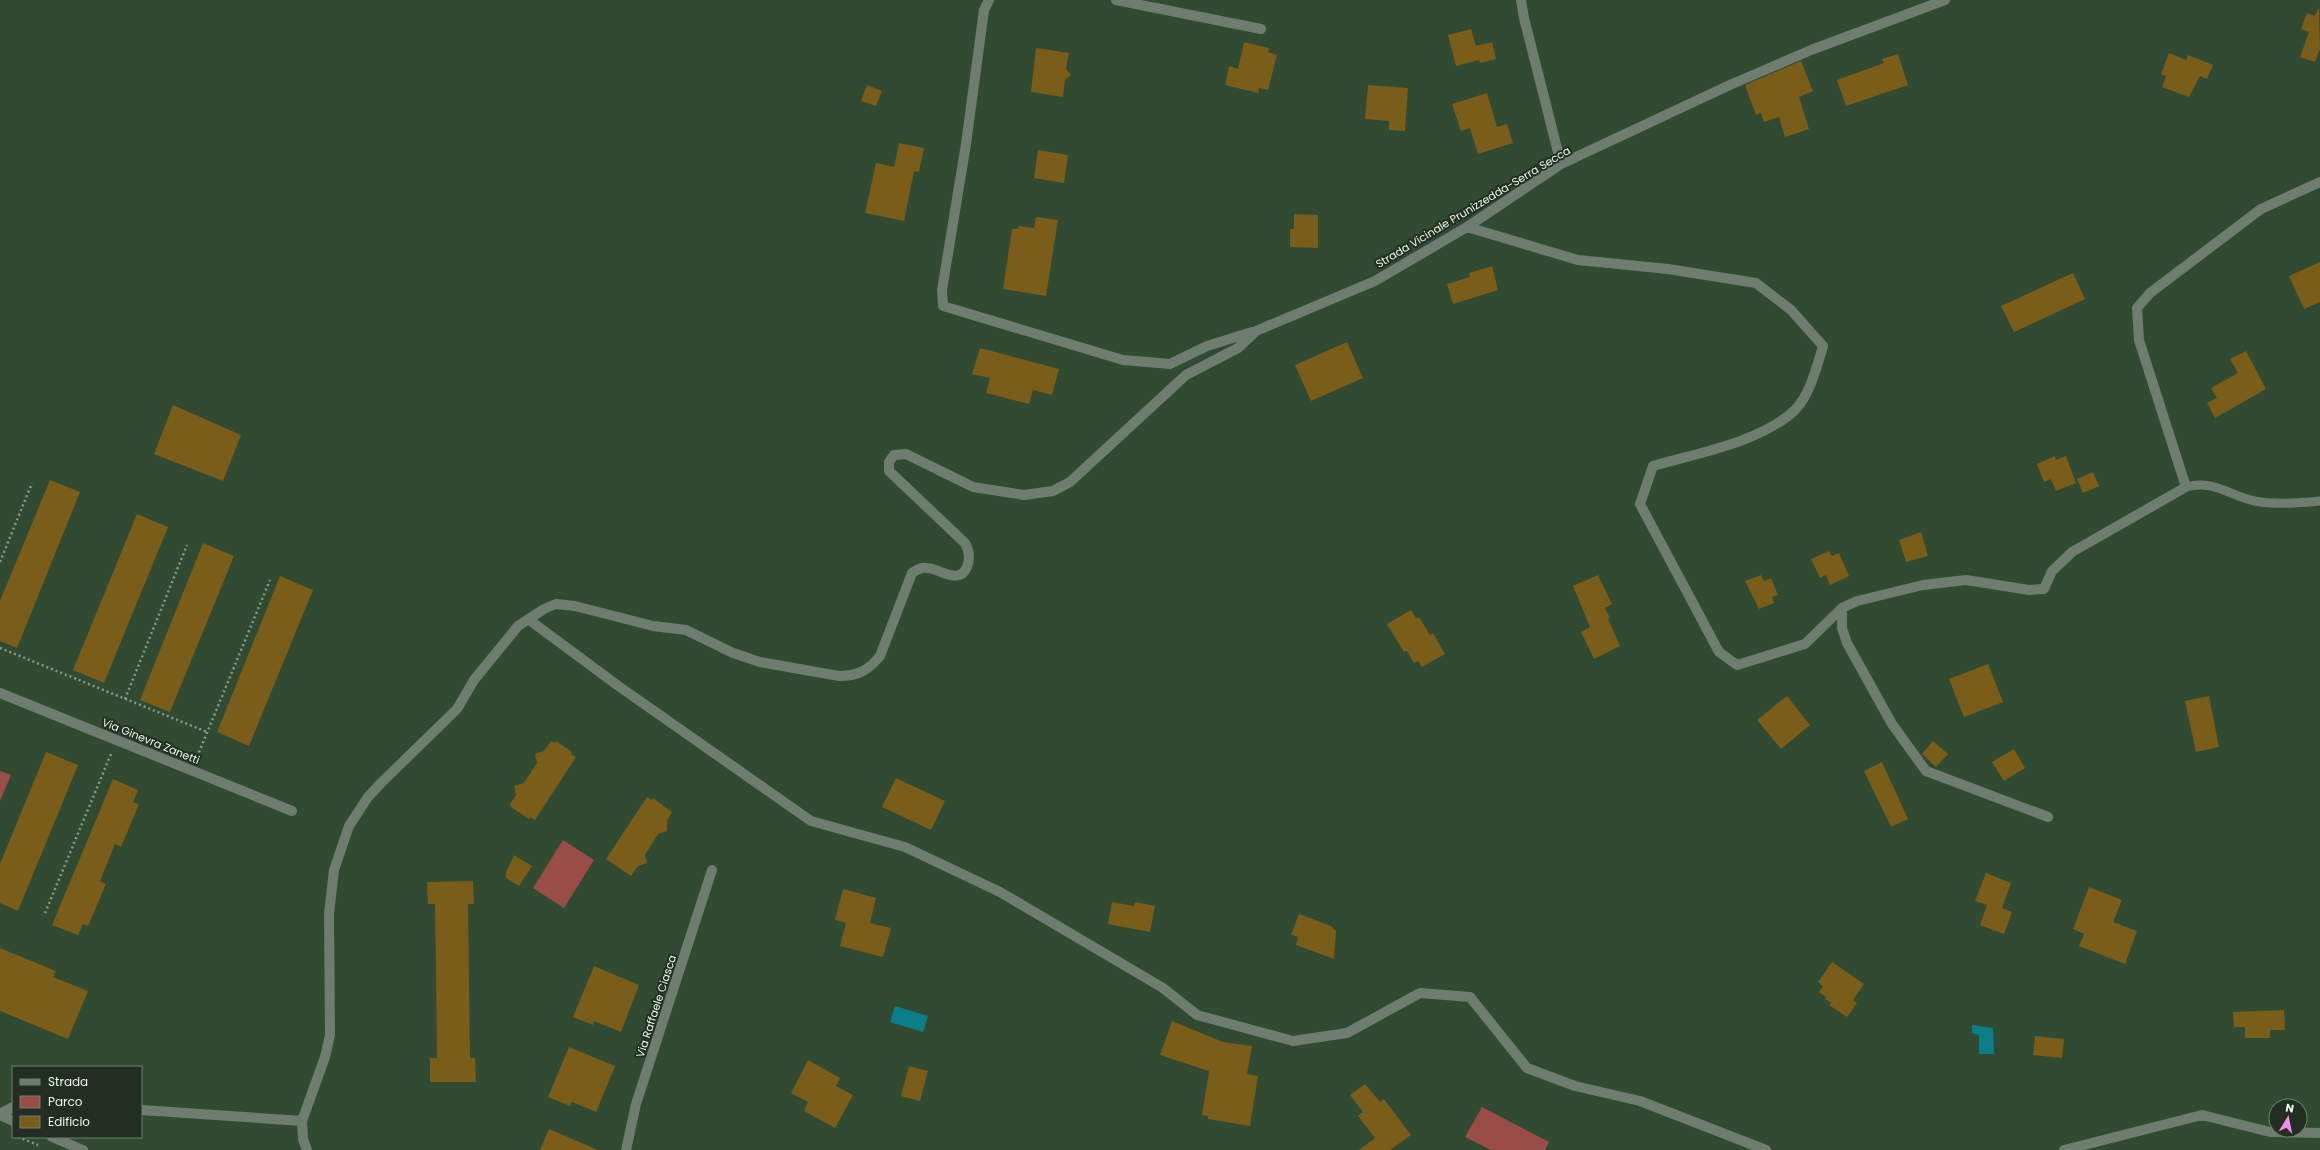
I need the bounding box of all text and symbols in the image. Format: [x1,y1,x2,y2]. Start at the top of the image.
street label: Strada Vicinale Prunizzedda-Serra Secca [1373,142,1573,272]
street label: Via Ginevra Zanetti [100,714,203,768]
street label: Via Raffaele Ciasca [632,953,680,1059]
legend [12,1066,142,1138]
text: Strada [48,1073,88,1090]
text: Parco [48,1093,83,1110]
north arrow [2268,1098,2308,1138]
text: N [2284,1100,2295,1117]
text: Edificio [48,1113,90,1130]

